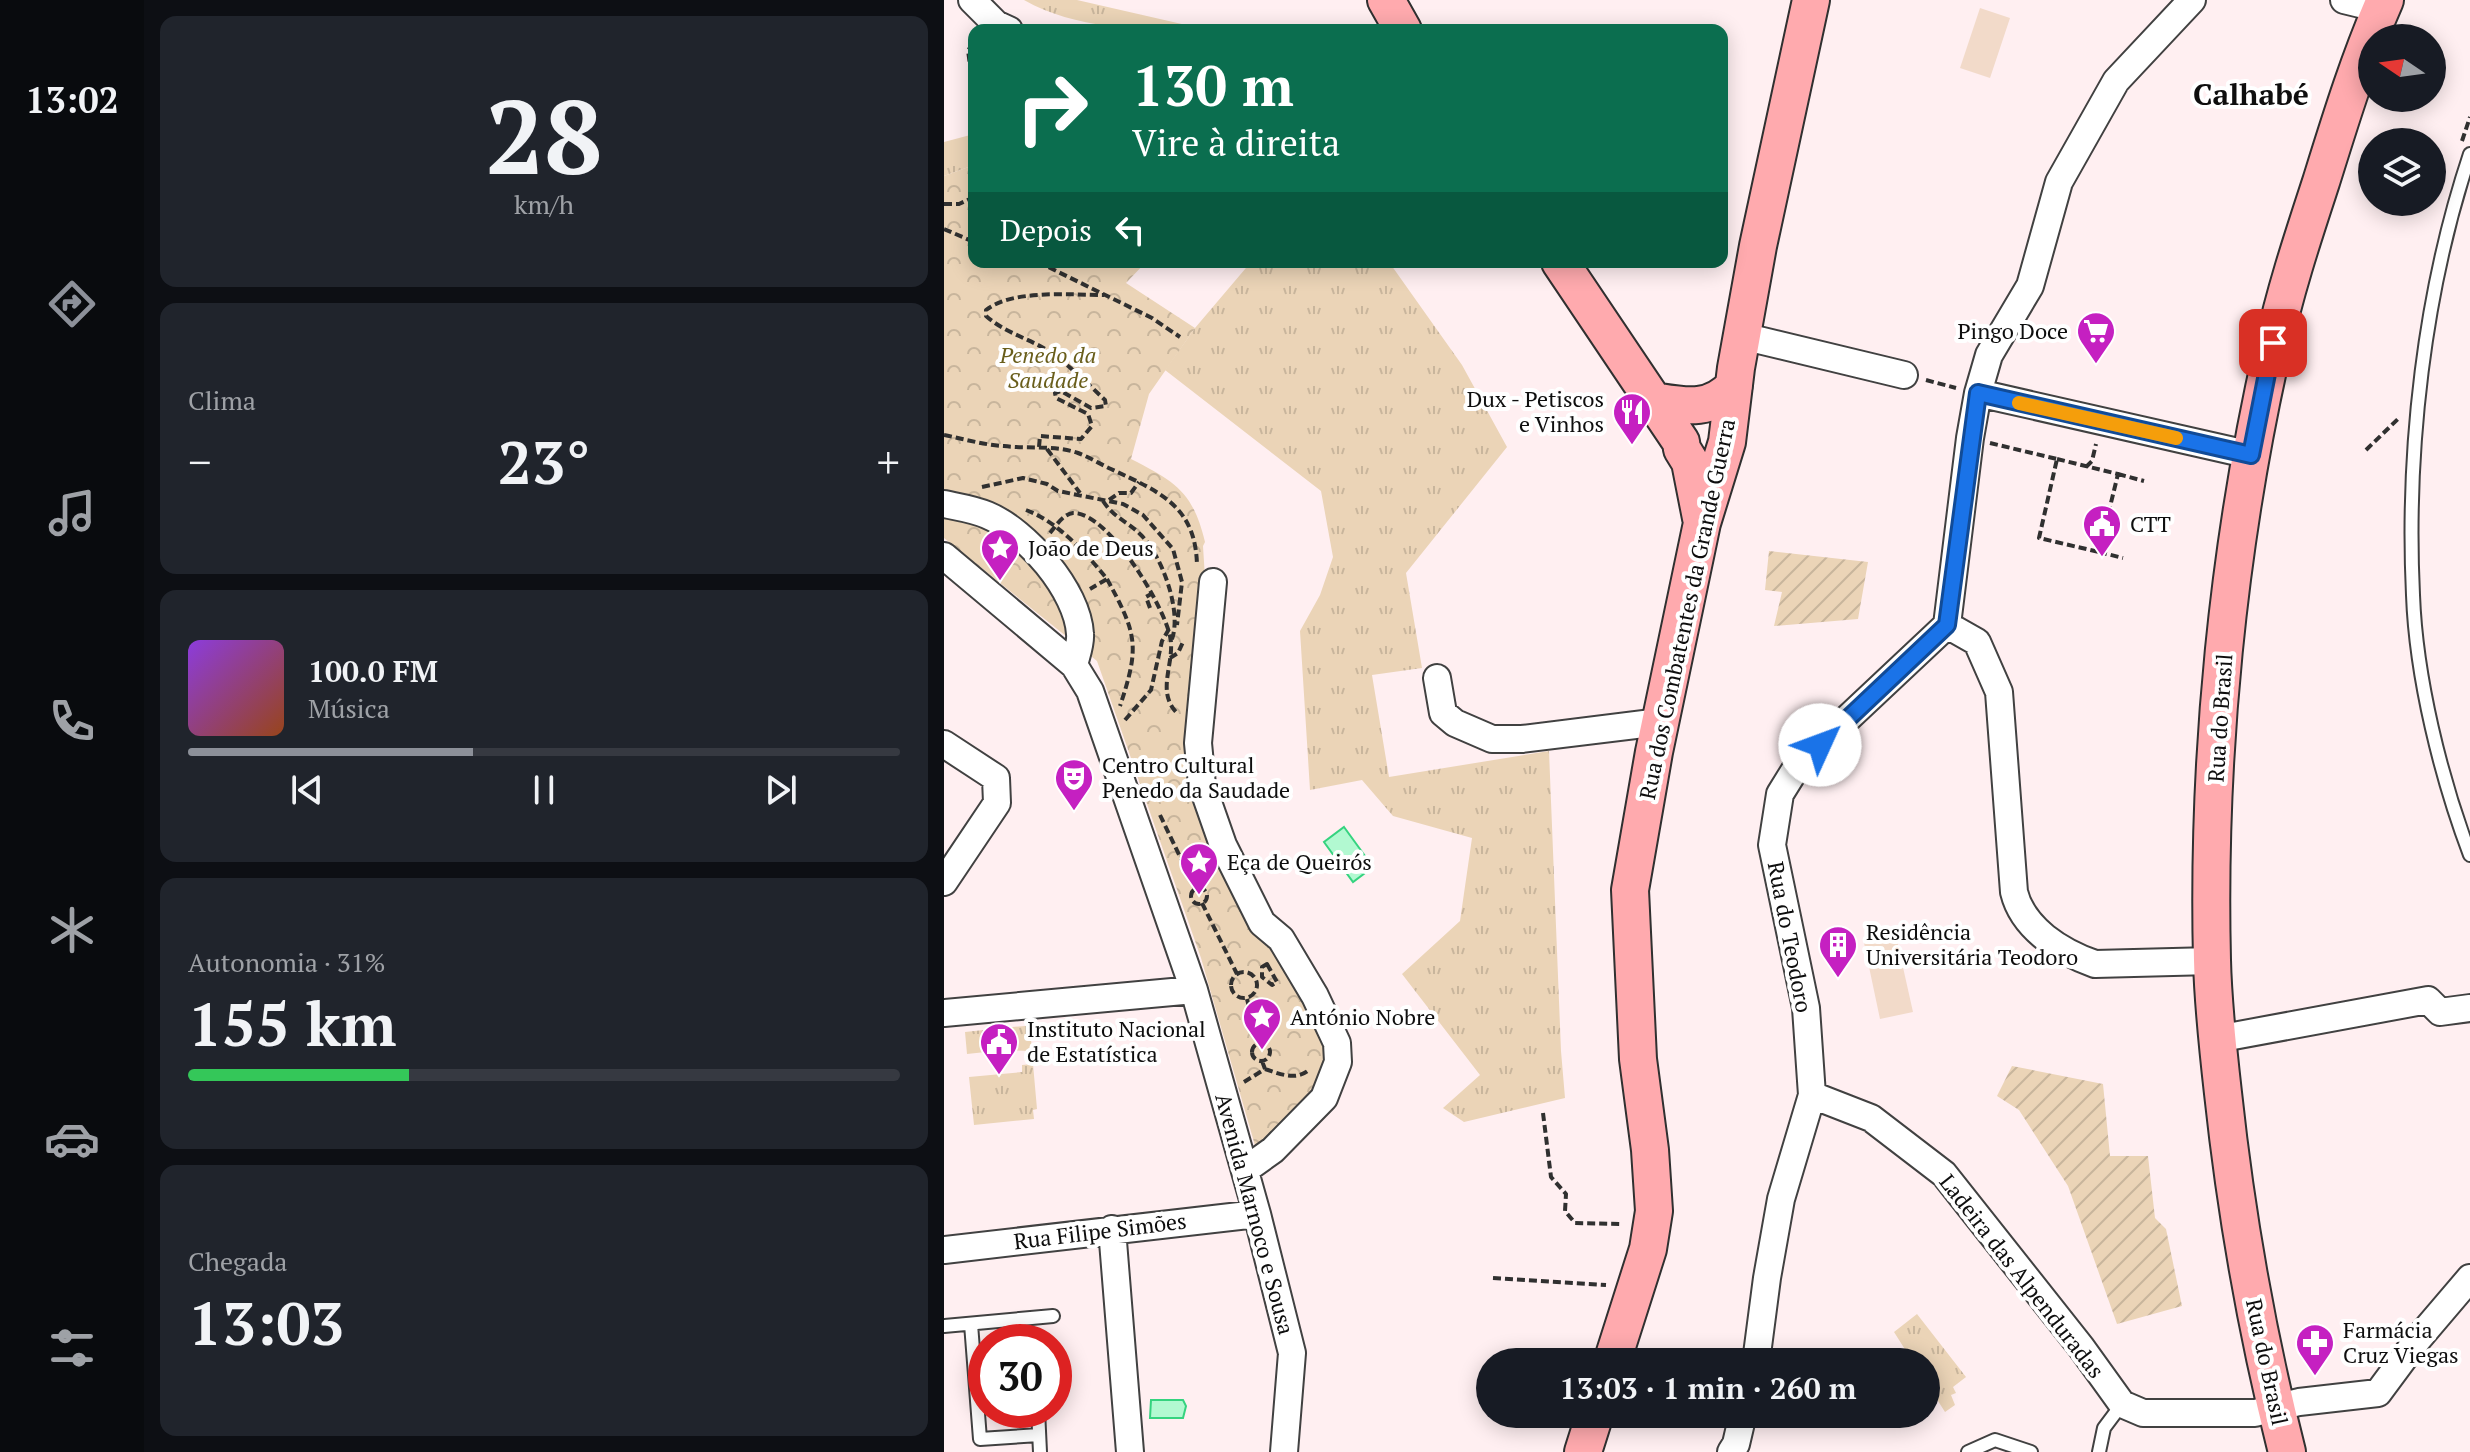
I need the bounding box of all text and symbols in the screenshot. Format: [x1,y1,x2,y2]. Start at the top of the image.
north arrow [2358,24,2446,112]
map controls [2358,24,2446,216]
text: 130 m [1132,48,1294,122]
icon: right [1000,56,1104,160]
text: 28 [485,66,603,204]
district label: Calhabé [2193,74,2309,114]
text: 13:02 [25,76,119,123]
text: Vire à direita [1132,119,1340,166]
button: layers [2358,128,2446,216]
text: km/h [514,187,574,221]
icon: left [1108,208,1152,252]
text: Depois [1000,210,1092,250]
icon: directions [44,276,100,332]
pin [2239,309,2307,377]
supermarket icon: Pingo Doce [2075,310,2117,365]
place label: Pingo Doce [1957,316,2068,345]
icon: arrive [2251,321,2295,365]
park label: Penedo da Saudade [999,340,1096,394]
text: Clima [188,383,256,417]
place label: Dux - Petiscos e Vinhos [1467,384,1604,438]
restaurant icon: Dux - Petiscos e Vinhos [1611,391,1653,446]
street label: Rua dos Combatentes da Grande Guerra [1632,416,1741,802]
text: 23° [498,422,590,501]
text: − [188,432,211,491]
text: + [877,432,900,491]
icon: music [44,485,100,541]
public building icon: CTT [2081,503,2123,558]
place label: CTT [2130,509,2171,538]
place icon: João de Deus [979,527,1021,582]
place label: João de Deus [1028,533,1154,562]
text: 100.0 FM [308,651,438,691]
street label: Rua do Brasil [2201,653,2238,783]
text: Música [308,691,390,725]
icon: phone [44,693,100,749]
position arrow [1778,703,1862,787]
place label: Centro Cultural Penedo da Saudade [1102,750,1290,804]
theatre icon: Centro Cultural Penedo da Saudade [1053,757,1095,812]
icon: previous [285,768,329,812]
icon: pause [522,768,566,812]
icon: next [759,768,803,812]
place icon: Eça de Queirós [1178,841,1220,896]
place label: Eça de Queirós [1227,847,1372,876]
street label: Rua do Teodoro [1762,859,1819,1015]
icon: climate [44,902,100,958]
place label: Residência Universitária Teodoro [1866,917,2078,971]
building icon: Residência Universitária Teodoro [1817,924,1859,979]
text: Autonomia · 31% [188,945,386,979]
text: 155 km [188,984,396,1063]
place icon: António Nobre [1241,996,1283,1051]
place label: António Nobre [1290,1002,1435,1031]
place label: Instituto Nacional de Estatística [1027,1014,1206,1068]
public building icon: Instituto Nacional de Estatística [978,1021,1020,1076]
street label: Avenida Marnoco e Sousa [1209,1090,1302,1338]
icon: car [44,1111,100,1167]
street label: Ladeira das Alpenduradas [1934,1168,2111,1384]
street label: Rua Filipe Simões [1012,1206,1188,1255]
text: Chegada [188,1244,287,1278]
text: 13:03 [188,1283,344,1362]
street label: Rua do Brasil [2240,1296,2295,1428]
place label: Farmácia Cruz Viegas [2343,1315,2459,1369]
icon: filters [44,1320,100,1376]
pharmacy icon: Farmácia Cruz Viegas [2294,1322,2336,1377]
speed limit sign: 30 [968,1324,1072,1428]
text: 13:03 · 1 min · 260 m [1560,1368,1856,1408]

